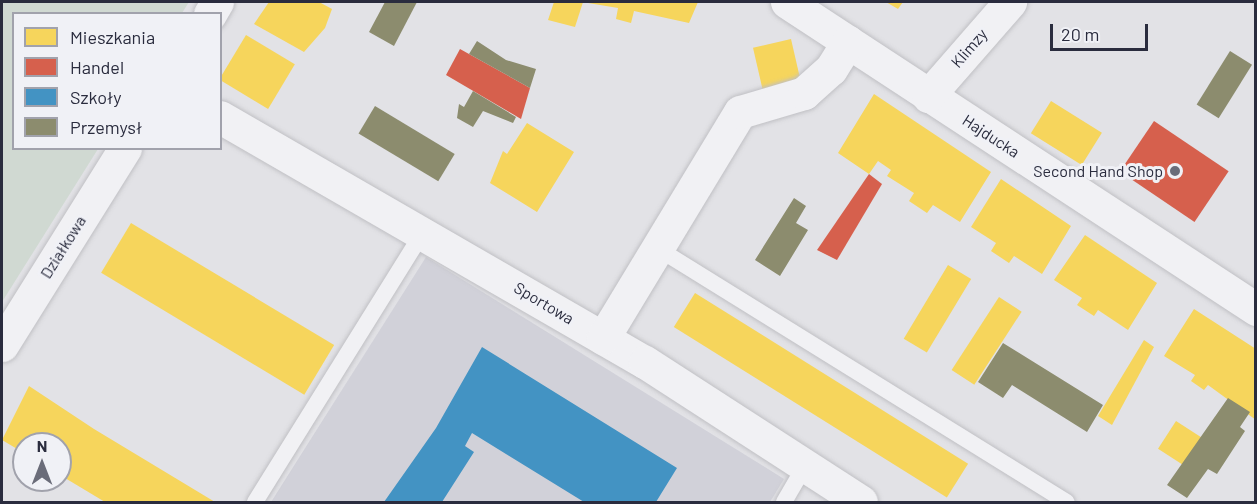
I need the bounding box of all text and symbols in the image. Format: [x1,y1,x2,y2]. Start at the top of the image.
legend [12,12,222,150]
scale bar [1053,12,1150,50]
text: 20 m [1061,23,1099,45]
street label: Klimzy [947,25,991,71]
text: Mieszkania [70,26,155,48]
text: Handel [70,56,124,78]
text: Szkoły [70,86,121,108]
street label: Hajducka [959,110,1023,162]
text: Przemysł [70,116,142,138]
place label: Second Hand Shop [1033,161,1163,181]
marker: Second Hand Shop [1168,164,1182,178]
street label: Działkowa [36,212,90,282]
street label: Sportowa [511,278,577,328]
north arrow [12,432,72,492]
text: N [37,436,47,455]

